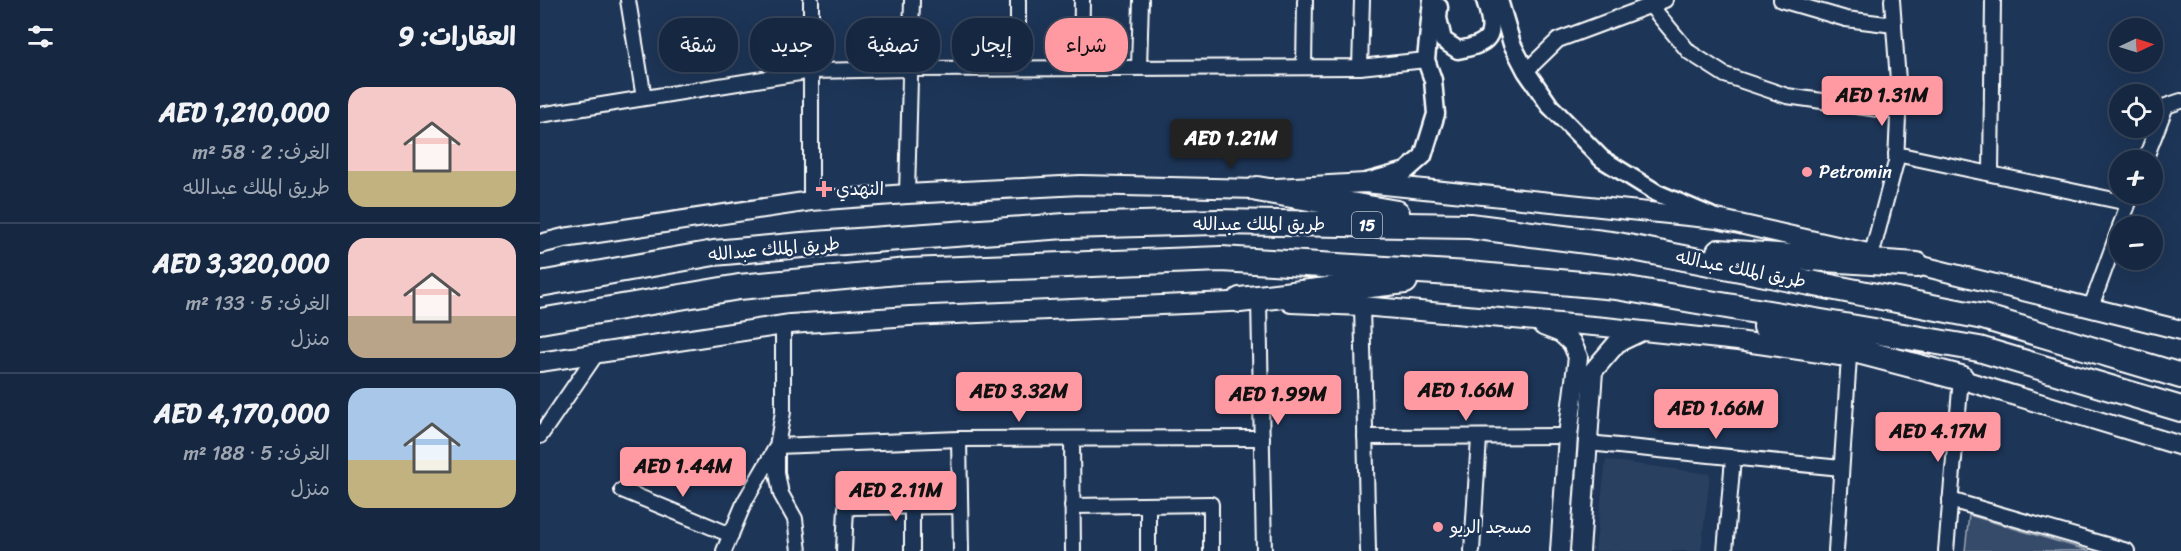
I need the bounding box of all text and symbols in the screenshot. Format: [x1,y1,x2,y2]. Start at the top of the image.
text: العقارات: 9 [398,13,516,59]
chip: شقة [659,18,738,72]
chip: جديد [750,18,834,72]
chip: تصفية [846,18,940,72]
chip: إيجار [952,18,1033,72]
chip: شراء [1045,18,1128,72]
north arrow [2109,18,2163,72]
map controls [2109,18,2163,270]
icon: filters [24,20,57,53]
pin: AED 1.31M [1813,76,1951,127]
text: AED 1.31M [1836,78,1928,113]
button: locate [2109,84,2163,138]
text: AED 1,210,000 [159,89,330,135]
icon: home [396,111,468,183]
pin: AED 1.21M [1162,119,1300,170]
text: AED 1.21M [1184,121,1278,156]
text: الغرف: 2 · 58 m² [193,135,330,170]
button: + [2109,150,2163,204]
place label: Petromin [1819,156,1892,188]
marker: Petromin [1800,165,1814,179]
text: طريق الملك عبدالله [183,170,330,205]
place label: النهدي [836,173,884,205]
marker: النهدي [817,182,831,196]
street label: طريق الملك عبدالله [1193,208,1325,240]
road number: 15 [1352,212,1382,238]
button: − [2109,216,2163,270]
street label: طريق الملك عبدالله [707,227,841,271]
text: AED 3,320,000 [153,240,330,286]
street label: طريق الملك عبدالله [1673,241,1809,297]
icon: home [396,262,468,334]
text: الغرف: 5 · 133 m² [186,286,330,321]
text: منزل [291,321,330,356]
pin: AED 1.66M [1397,371,1535,422]
pin: AED 3.32M [950,372,1088,423]
text: AED 1.66M [1418,373,1514,408]
text: AED 3.32M [970,374,1068,409]
pin: AED 1.99M [1209,375,1347,426]
text: AED 1.99M [1229,377,1327,412]
pin: AED 1.66M [1647,389,1785,440]
text: AED 4,170,000 [154,390,330,436]
text: AED 1.66M [1668,391,1764,426]
icon: home [396,412,468,484]
pin: AED 4.17M [1869,412,2007,463]
text: AED 4.17M [1889,414,1987,449]
text: الغرف: 5 · 188 m² [183,436,330,471]
pin: AED 1.44M [614,447,752,498]
text: AED 1.44M [634,449,732,484]
text: منزل [291,471,330,506]
pin: AED 2.11M [827,471,965,522]
text: AED 2.11M [849,473,943,508]
place label: مسجد الريو [1449,511,1532,543]
marker: مسجد الريو [1431,520,1445,534]

